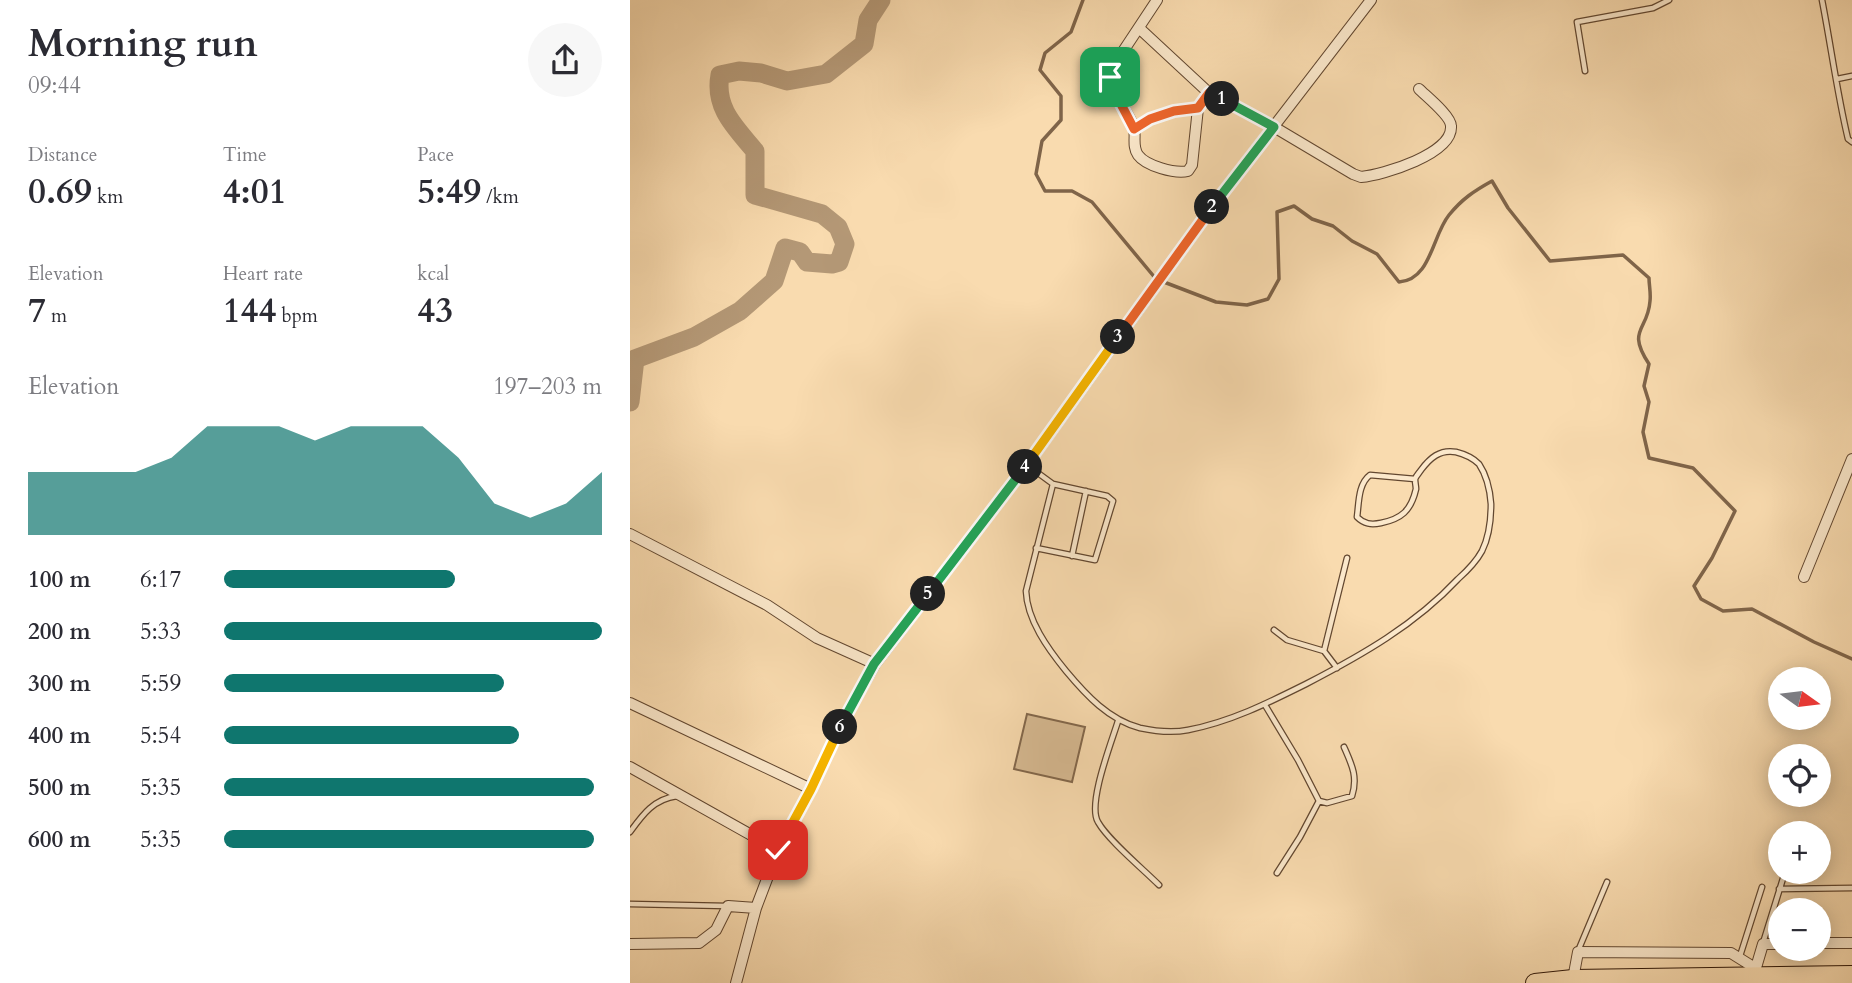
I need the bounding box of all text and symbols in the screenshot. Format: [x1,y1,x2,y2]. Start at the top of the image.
text: Morning run [28,18,258,70]
button: share [528,23,602,97]
pin [1080,47,1140,107]
icon: arrive [1091,58,1129,96]
text: 09:44 [28,70,81,101]
pin: 1 [1204,82,1240,116]
text: 1 [1217,85,1226,111]
text: Distance [28,142,97,168]
text: Time [223,142,267,168]
text: Pace [417,142,454,168]
text: 0.69 [28,168,92,216]
text: 4:01 [223,168,287,216]
text: 5:49 [417,168,481,216]
text: km [92,184,123,210]
text: /km [481,184,519,210]
pin: 2 [1194,190,1230,224]
text: 2 [1207,193,1216,219]
text: Elevation [28,261,103,287]
text: Heart rate [223,261,303,287]
text: kcal [417,261,449,287]
text: 7 [28,287,46,335]
text: 144 [223,287,276,335]
text: 43 [417,287,453,335]
text: m [46,303,67,329]
text: bpm [276,303,318,329]
pin: 3 [1100,320,1135,354]
text: 3 [1113,323,1122,349]
text: Elevation [28,371,119,402]
text: 197–203 m [493,371,602,402]
pin: 4 [1008,449,1042,484]
text: 4 [1020,453,1029,479]
text: 100 m [28,564,91,595]
text: 6:17 [140,564,181,595]
pin: 5 [910,576,946,612]
text: 5 [923,580,932,606]
text: 200 m [28,616,91,647]
text: 5:33 [140,616,181,647]
north arrow [1768,667,1830,730]
map controls [1768,667,1831,961]
text: 300 m [28,668,91,699]
text: 5:59 [140,668,181,699]
pin: 6 [822,710,858,744]
text: 6 [835,713,844,739]
text: 400 m [28,720,91,751]
text: 5:54 [140,720,181,751]
button: locate [1768,744,1831,807]
text: 500 m [28,772,91,803]
text: 5:35 [140,772,181,803]
pin [748,820,808,880]
button: + [1768,821,1831,884]
text: 600 m [28,824,91,855]
text: 5:35 [140,824,181,855]
icon: check [759,831,797,869]
button: − [1768,898,1831,961]

